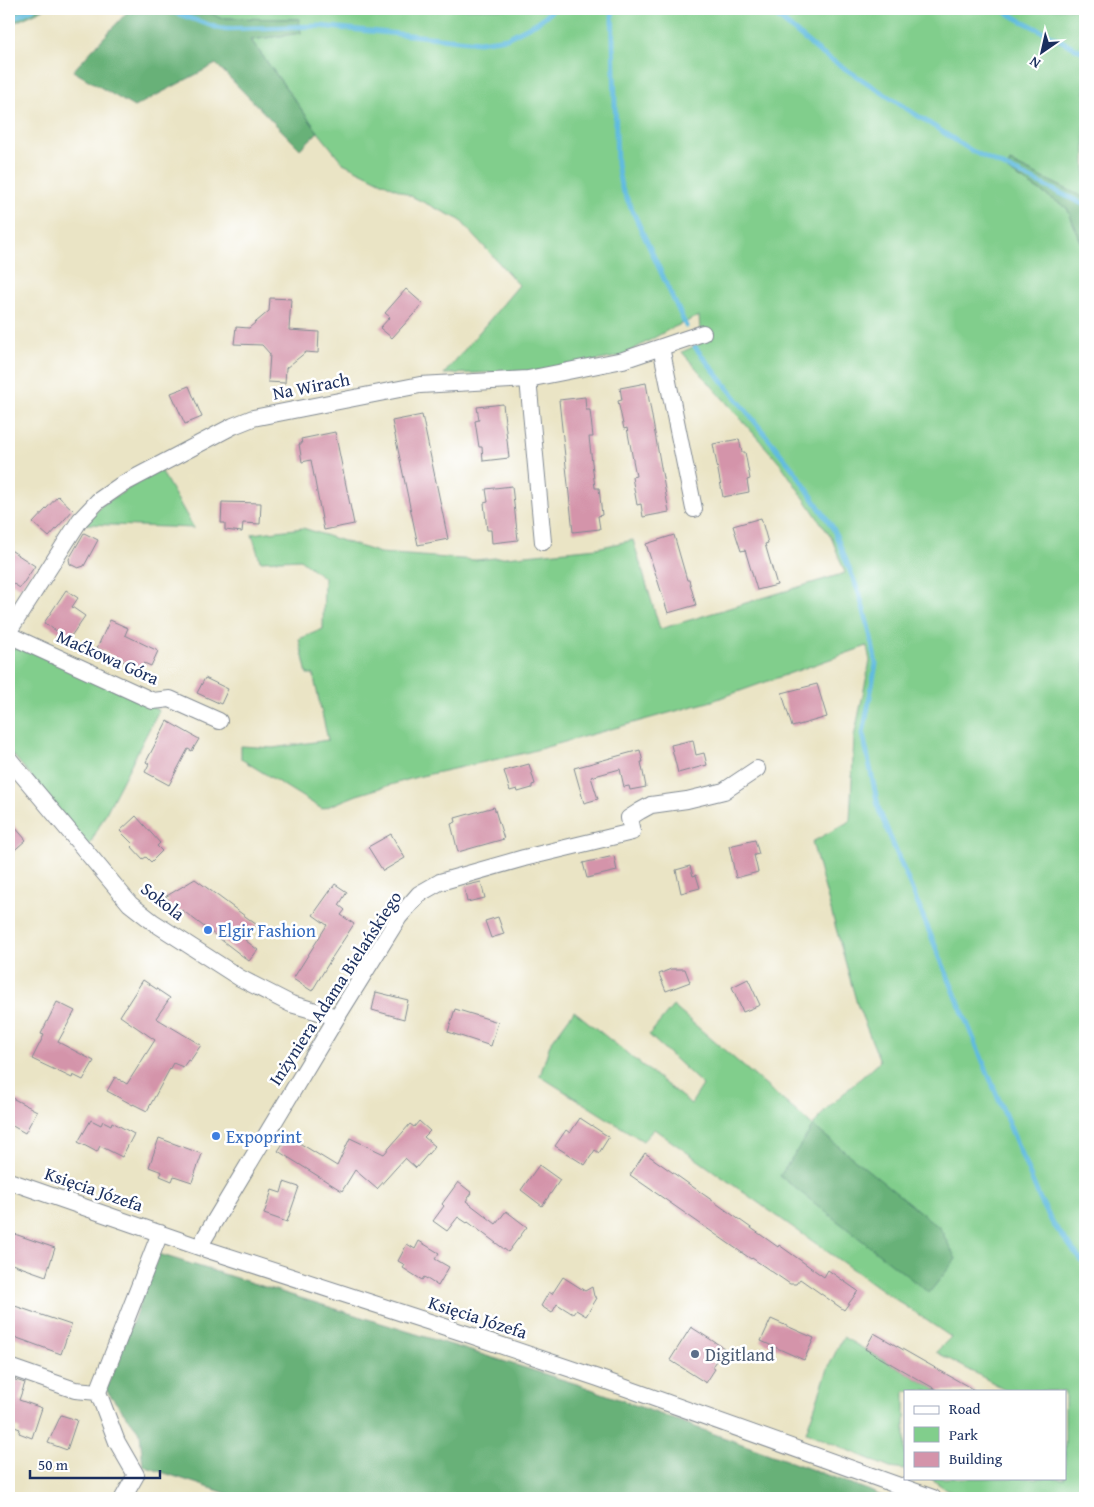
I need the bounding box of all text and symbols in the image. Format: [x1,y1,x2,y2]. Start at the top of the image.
north arrow [1016,28,1066,78]
text: N [1025,52,1044,74]
street label: Na Wirach [270,365,352,407]
street label: Maćkowa Góra [53,622,164,692]
street label: Sokola [135,875,191,927]
street label: Inżyniera Adama Bielańskiego [262,885,408,1091]
place label: Elgir Fashion [218,917,316,944]
marker: Elgir Fashion [202,924,214,936]
place label: Expoprint [226,1123,302,1150]
marker: Expoprint [210,1130,222,1142]
street label: Księcia Józefa [41,1160,147,1219]
street label: Księcia Józefa [425,1288,531,1346]
place label: Digitland [705,1341,775,1368]
marker: Digitland [689,1348,701,1360]
legend [904,1390,1066,1480]
text: Road [949,1398,980,1419]
text: Park [949,1424,978,1445]
scale bar [30,1447,160,1479]
text: Building [949,1448,1003,1469]
text: 50 m [38,1454,69,1475]

